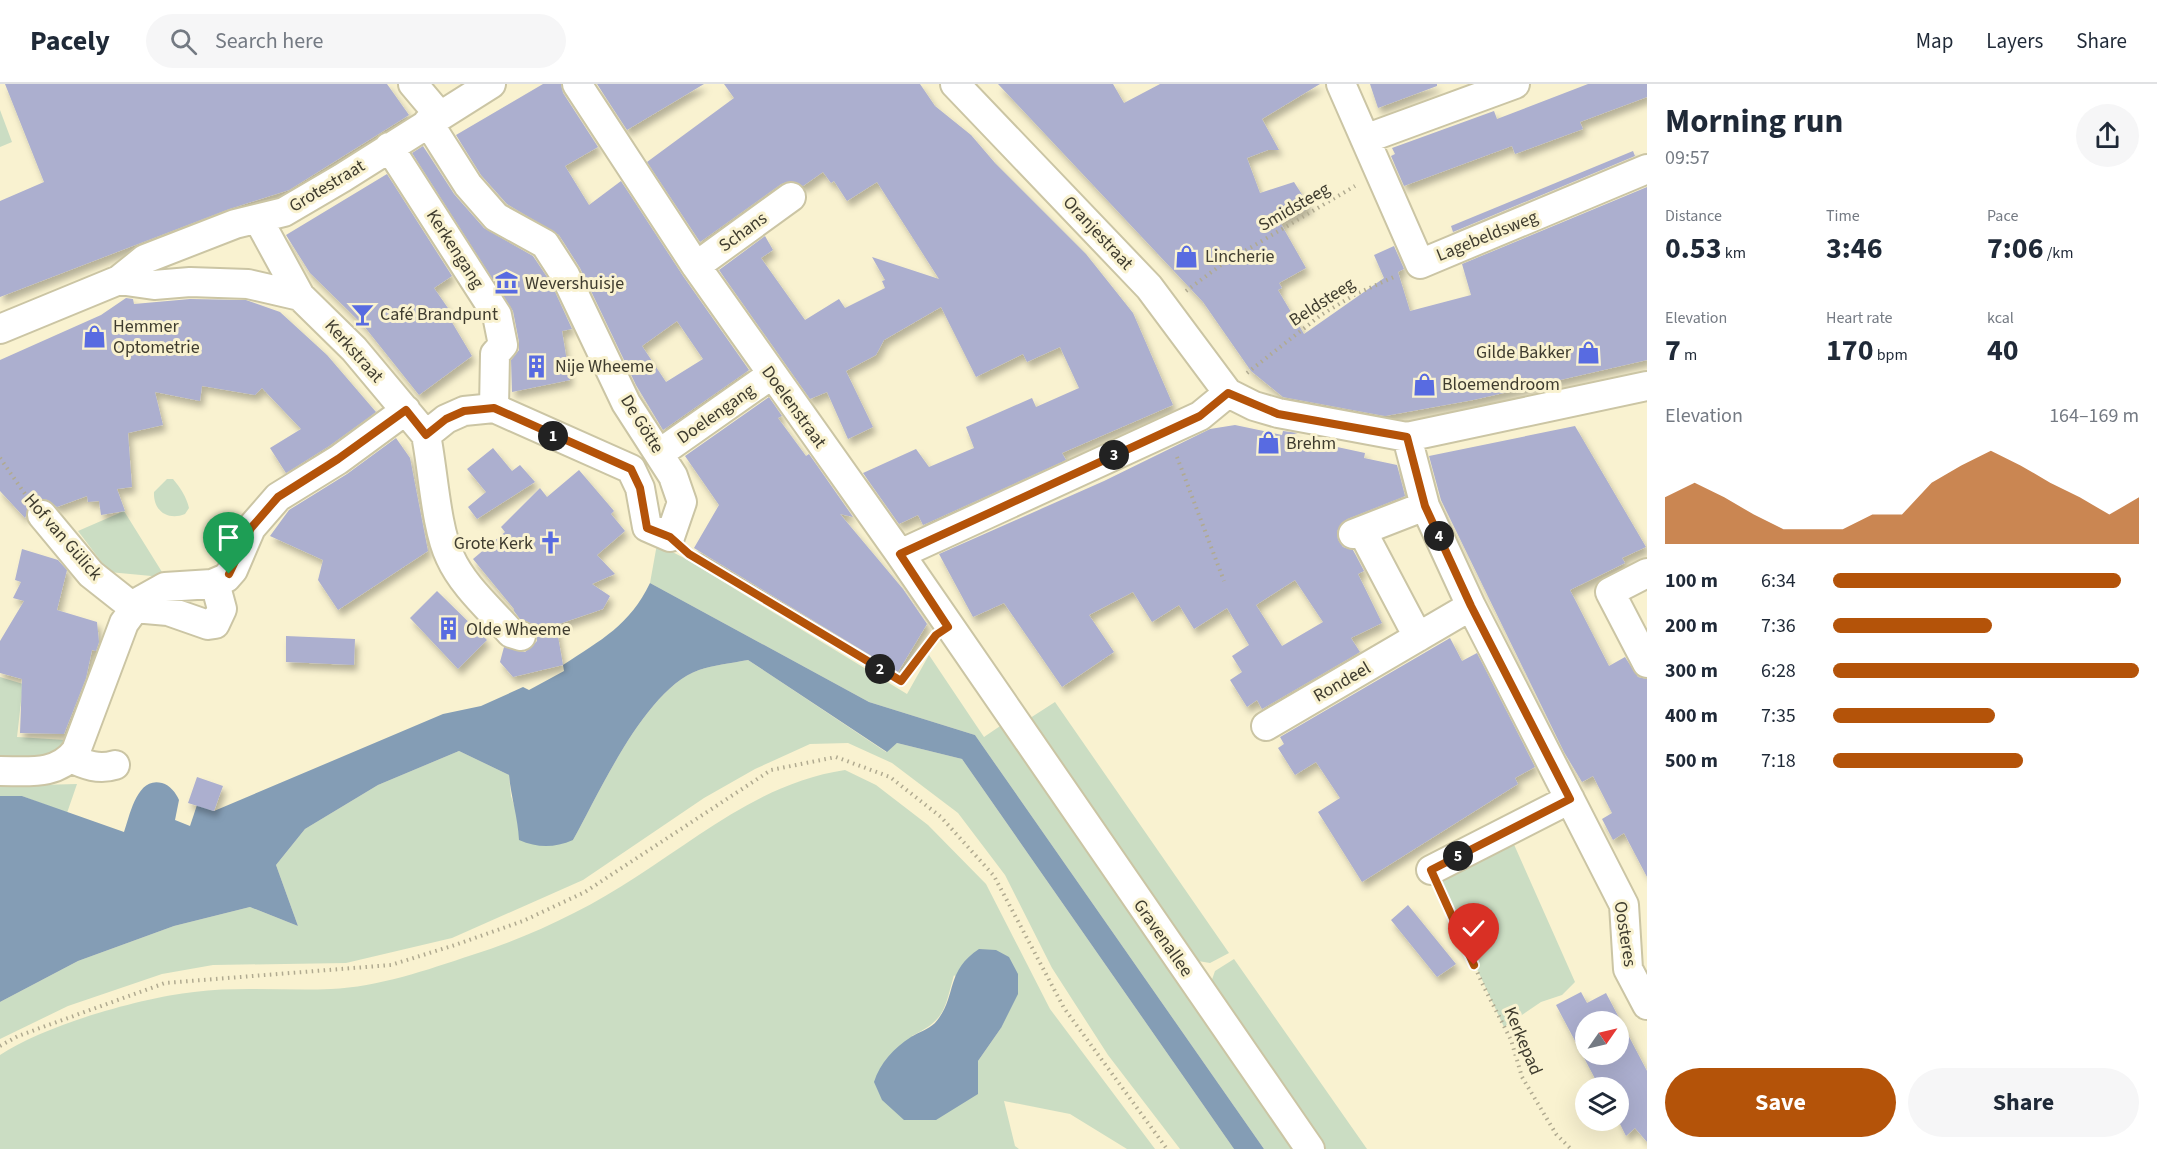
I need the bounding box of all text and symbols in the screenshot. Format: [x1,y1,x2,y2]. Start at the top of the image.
search box [146,14,566,68]
text: Pacely [30,21,110,61]
icon: search [167,25,200,58]
text: Search here [215,25,323,57]
text: Map [1916,26,1953,56]
text: Layers [1986,26,2043,56]
text: Share [2076,26,2127,56]
text: Morning run [1665,98,1843,145]
button: share [2076,104,2139,167]
text: 09:57 [1665,144,1710,172]
street label: Grotestraat [284,154,370,218]
street label: Smidsteeg [1254,176,1334,238]
street label: Oranjestraat [1057,190,1139,276]
street label: Lagebeldsweg [1433,204,1541,268]
street label: Kerkengang [420,205,490,293]
text: Distance [1665,205,1722,227]
text: Time [1826,205,1860,227]
text: Pace [1987,205,2018,227]
street label: Schans [714,206,772,258]
text: 0.53 [1665,227,1722,270]
text: 3:46 [1826,227,1883,270]
text: 7:06 [1987,227,2044,270]
text: km [1722,242,1746,264]
text: /km [2044,242,2074,264]
shop icon: Lincherie [1174,243,1200,269]
place label: Lincherie [1205,244,1275,269]
museum icon: Wevershuisje [494,270,520,296]
place label: Wevershuisje [525,271,624,296]
street label: Beldsteeg [1284,271,1360,333]
bar icon: Café Brandpunt [349,301,375,327]
place label: Café Brandpunt [380,302,498,327]
text: Elevation [1665,307,1727,329]
text: Heart rate [1826,307,1893,329]
text: kcal [1987,307,2014,329]
place label: Hemmer Optometrie [113,314,200,360]
street label: Kerkstraat [319,314,389,388]
shop icon: Hemmer Optometrie [82,323,108,349]
text: 7 [1665,329,1681,372]
text: 170 [1826,329,1874,372]
text: 40 [1987,329,2019,372]
shop icon: Gilde Bakker [1576,339,1602,365]
place label: Gilde Bakker [1476,340,1572,365]
text: m [1681,344,1697,366]
text: bpm [1874,344,1908,366]
building icon: Nije Wheeme [524,353,550,379]
place label: Nije Wheeme [555,354,654,379]
street label: Doelenstraat [756,361,832,453]
shop icon: Bloemendroom [1411,371,1437,397]
place label: Bloemendroom [1442,372,1560,397]
street label: Doelengang [672,378,760,450]
street label: De Götte [614,390,670,458]
text: Elevation [1665,402,1743,430]
text: 164–169 m [2049,402,2139,430]
pin: 1 [538,421,568,451]
text: 1 [549,425,557,447]
shop icon: Brehm [1255,430,1281,456]
place label: Brehm [1286,431,1336,456]
pin: 3 [1099,440,1129,470]
text: 3 [1110,444,1118,466]
street label: Hof van Gülick [18,488,108,586]
pin [203,512,254,574]
icon: arrive [212,521,245,554]
pin: 4 [1424,521,1454,551]
text: 4 [1435,525,1443,547]
church icon: Grote Kerk [538,530,564,556]
place label: Grote Kerk [454,531,533,556]
text: 100 m [1665,567,1718,595]
text: 6:34 [1761,567,1796,595]
text: 200 m [1665,612,1718,640]
text: 7:36 [1761,612,1796,640]
building icon: Olde Wheeme [435,616,461,642]
place label: Olde Wheeme [466,617,571,642]
pin: 2 [865,654,895,684]
street label: Rondeel [1309,656,1375,708]
text: 300 m [1665,657,1718,685]
text: 6:28 [1761,657,1796,685]
text: 2 [876,658,884,680]
text: 400 m [1665,702,1718,730]
text: 7:35 [1761,702,1796,730]
text: 500 m [1665,747,1718,775]
text: 7:18 [1761,747,1796,775]
pin: 5 [1443,841,1473,871]
text: 5 [1454,845,1462,867]
street label: Gravenallee [1127,894,1199,982]
street label: Oosteres [1607,899,1643,969]
pin [1448,903,1499,965]
icon: check [1457,912,1490,945]
street label: Kerkepad [1497,1003,1549,1079]
north arrow [1575,1011,1629,1065]
map controls [1575,1011,1629,1131]
button: Save [1665,1068,1896,1137]
button: Share [1908,1068,2139,1137]
button: layers [1575,1077,1629,1131]

